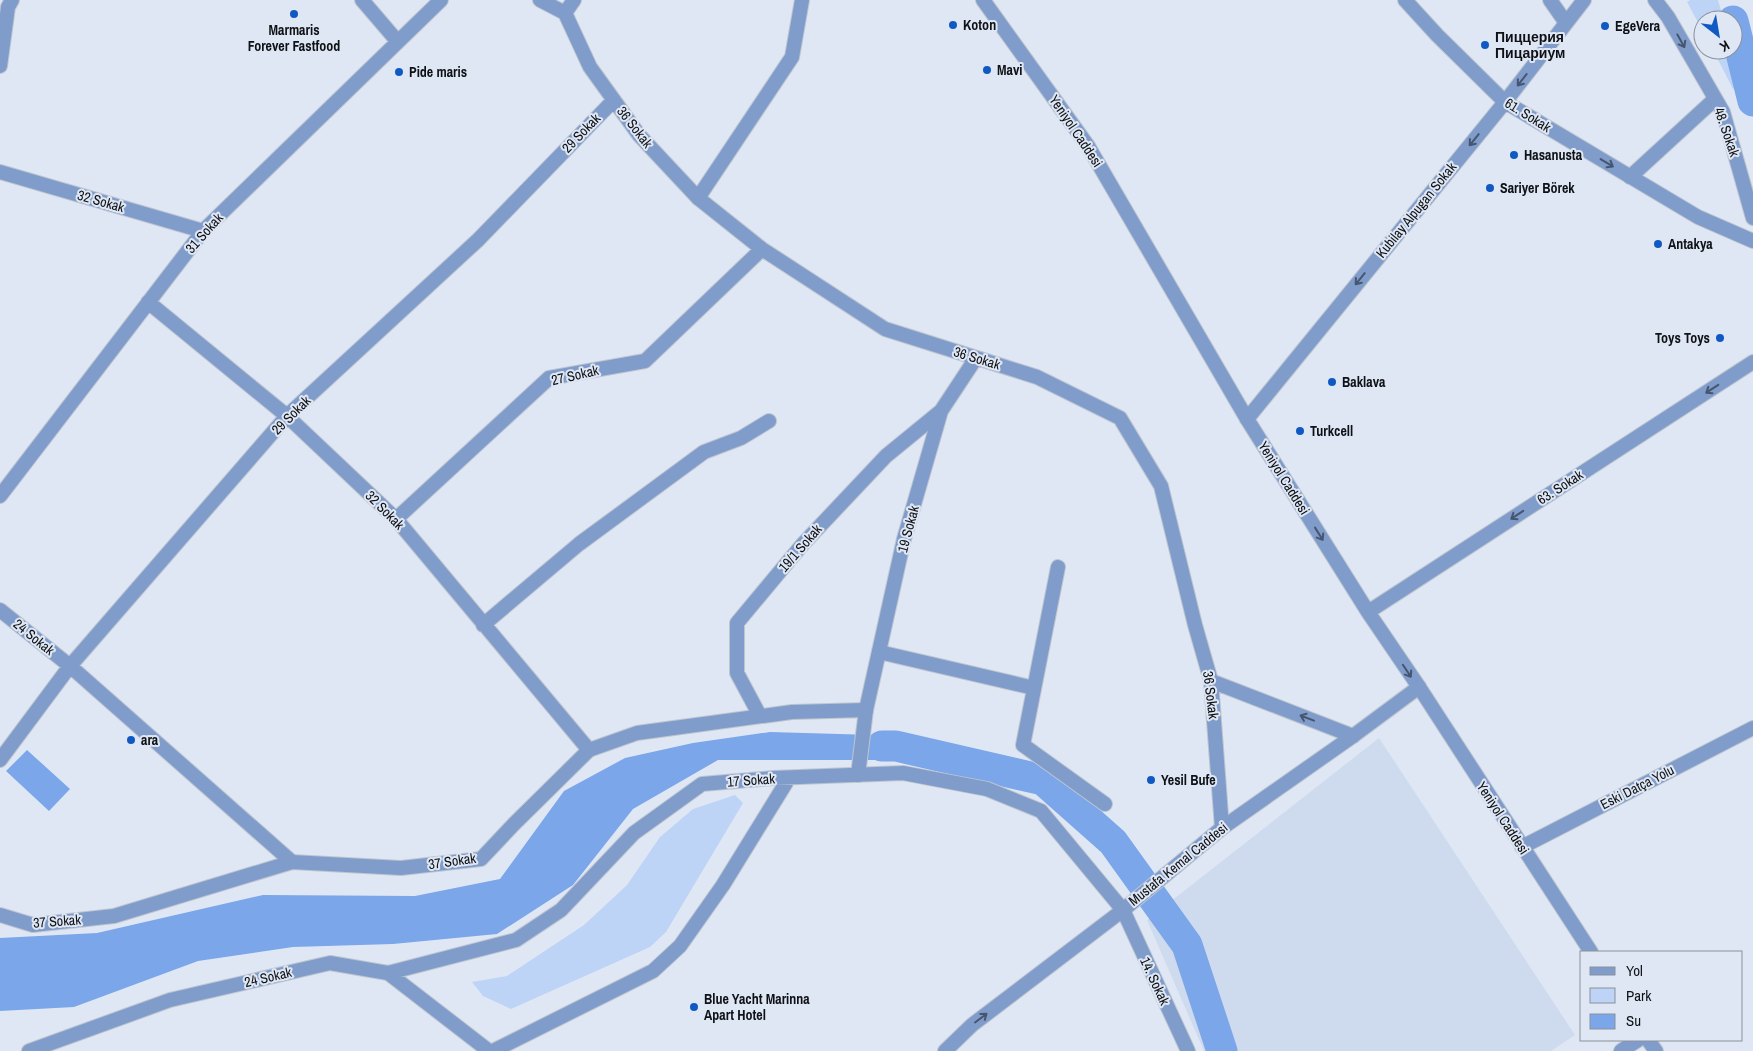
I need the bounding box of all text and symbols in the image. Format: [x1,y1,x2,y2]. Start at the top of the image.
marker: Marmaris Forever Fastfood [288,8,300,20]
north arrow [1693,10,1743,60]
place label: Koton [963,16,996,34]
place label: EgeVera [1615,17,1661,35]
marker: Koton [947,19,959,31]
marker: EgeVera [1599,20,1611,32]
place label: Marmaris Forever Fastfood [248,21,340,55]
place label: Пиццерия Пицариум [1495,28,1565,62]
one-way arrow [1676,33,1686,48]
text: K [1716,36,1733,56]
marker: Пиццерия Пицариум [1479,39,1491,51]
place label: Mavi [997,61,1023,79]
place label: Pide maris [409,63,467,81]
marker: Mavi [981,64,993,76]
marker: Pide maris [393,66,405,78]
one-way arrow [1516,73,1527,86]
street label: Yeniyol Caddesi [1045,91,1107,171]
street label: 61. Sokak [1502,94,1555,136]
street label: 36 Sokak [613,103,657,152]
street label: 48. Sokak [1710,105,1744,159]
street label: 29 Sokak [558,109,604,156]
one-way arrow [1468,133,1479,146]
place label: Hasanusta [1524,146,1583,164]
marker: Hasanusta [1508,149,1520,161]
street label: Kubilay Alpugan Sokak [1372,158,1460,262]
one-way arrow [1599,158,1613,168]
place label: Sariyer Börek [1500,179,1575,197]
marker: Sariyer Börek [1484,182,1496,194]
street label: 32 Sokak [76,186,127,216]
street label: 31 Sokak [181,209,227,257]
place label: Antakya [1668,235,1713,253]
marker: Antakya [1652,238,1664,250]
one-way arrow [1355,273,1366,286]
place label: Toys Toys [1655,329,1710,347]
marker: Toys Toys [1714,332,1726,344]
street label: 36 Sokak [951,342,1003,374]
street label: 27 Sokak [550,361,601,389]
place label: Baklava [1342,373,1386,391]
marker: Baklava [1326,376,1338,388]
one-way arrow [1705,384,1719,394]
street label: 29 Sokak [268,392,314,438]
place label: Turkcell [1310,422,1353,440]
marker: Turkcell [1294,425,1306,437]
street label: Yeniyol Caddesi [1254,438,1314,518]
street label: 63. Sokak [1534,465,1587,508]
street label: 32 Sokak [362,487,408,533]
street label: 19 Sokak [893,503,923,554]
one-way arrow [1510,510,1524,520]
street label: 19/1 Sokak [774,520,826,576]
one-way arrow [1314,527,1324,541]
street label: 24 Sokak [10,615,58,659]
one-way arrow [1403,663,1413,677]
street label: 36 Sokak [1199,670,1223,720]
one-way arrow [1300,713,1316,722]
place label: ara [141,731,159,749]
marker: ara [125,734,137,746]
street label: Eski Datça Yolu [1597,761,1677,813]
street label: 17 Sokak [726,769,776,791]
place label: Yesil Bufe [1161,771,1216,789]
marker: Yesil Bufe [1145,774,1157,786]
street label: Yeniyol Caddesi [1473,778,1533,858]
street label: Mustafa Kemal Caddesi [1125,818,1231,910]
street label: 37 Sokak [427,849,477,873]
street label: 37 Sokak [32,910,82,932]
legend [1580,951,1743,1041]
street label: 14. Sokak [1136,954,1174,1008]
text: Yol [1626,960,1643,981]
street label: 24 Sokak [243,963,294,991]
text: Park [1626,985,1652,1006]
place label: Blue Yacht Marinna Apart Hotel [704,990,810,1024]
marker: Blue Yacht Marinna Apart Hotel [688,1001,700,1013]
text: Su [1626,1010,1641,1031]
one-way arrow [974,1013,988,1023]

